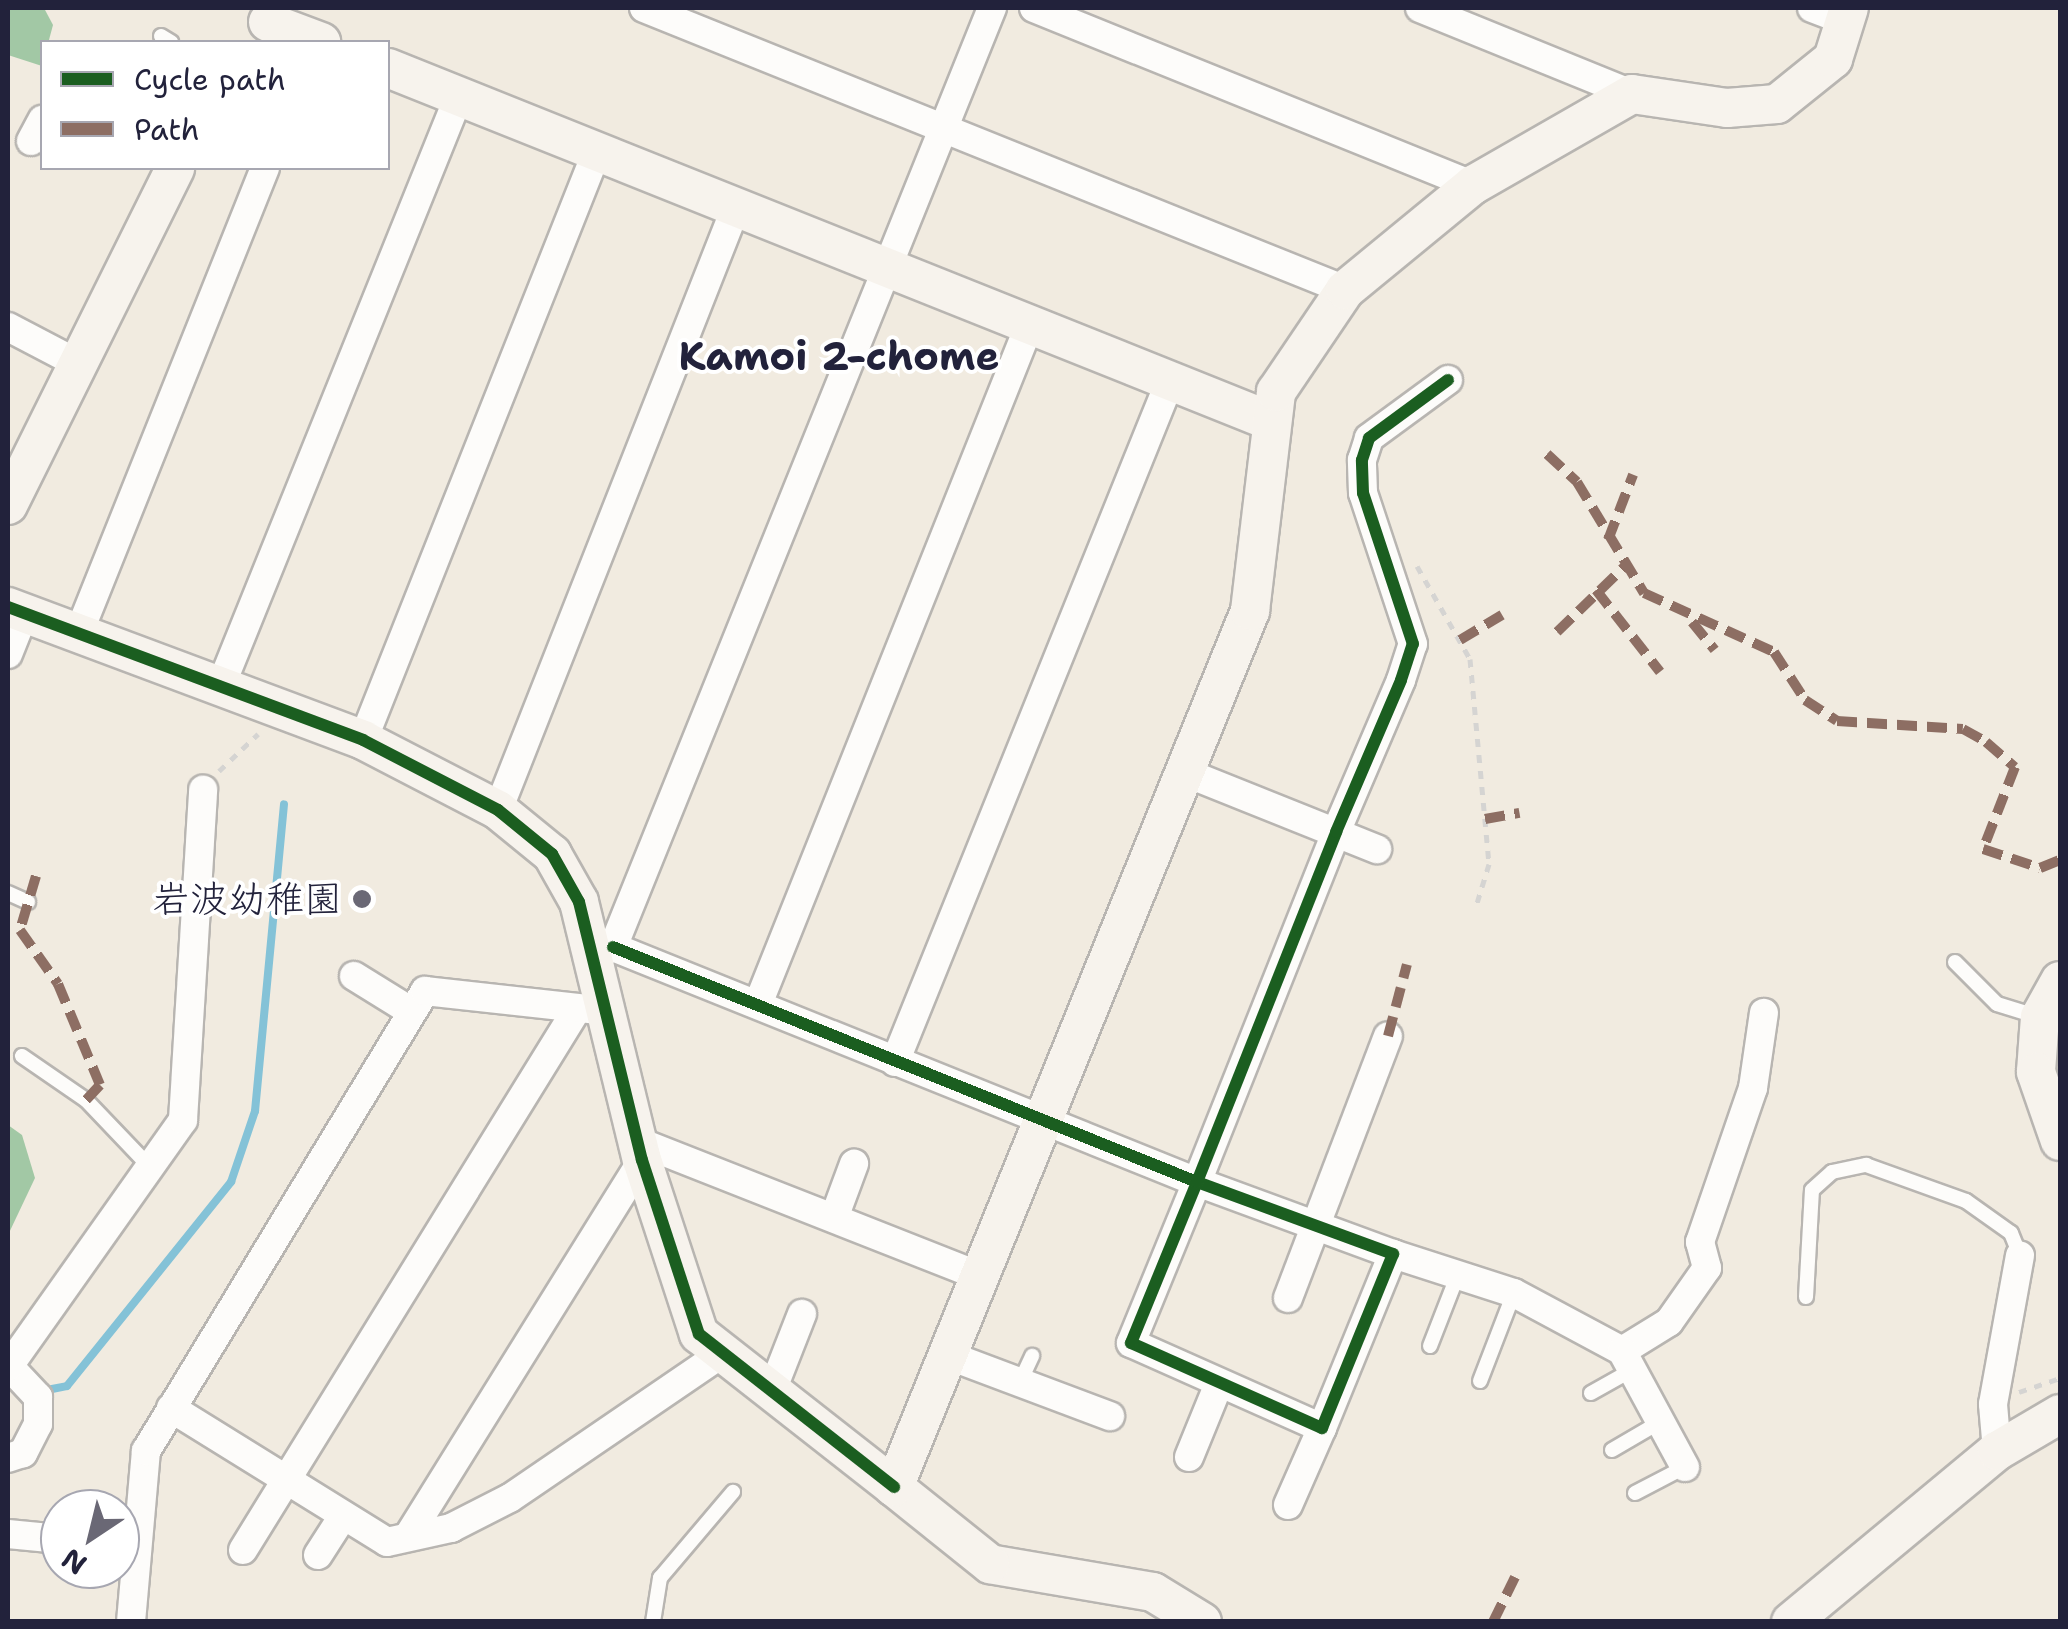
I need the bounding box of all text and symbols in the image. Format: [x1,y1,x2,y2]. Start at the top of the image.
legend [40,40,390,170]
text: Cycle path [134,59,286,100]
text: Path [134,109,200,150]
district label: Kamoi 2-chome [679,332,999,380]
place label: 岩波幼稚園 [152,876,342,922]
marker: 岩波幼稚園 [351,888,373,910]
north arrow [40,1489,140,1589]
text: N [54,1540,94,1584]

